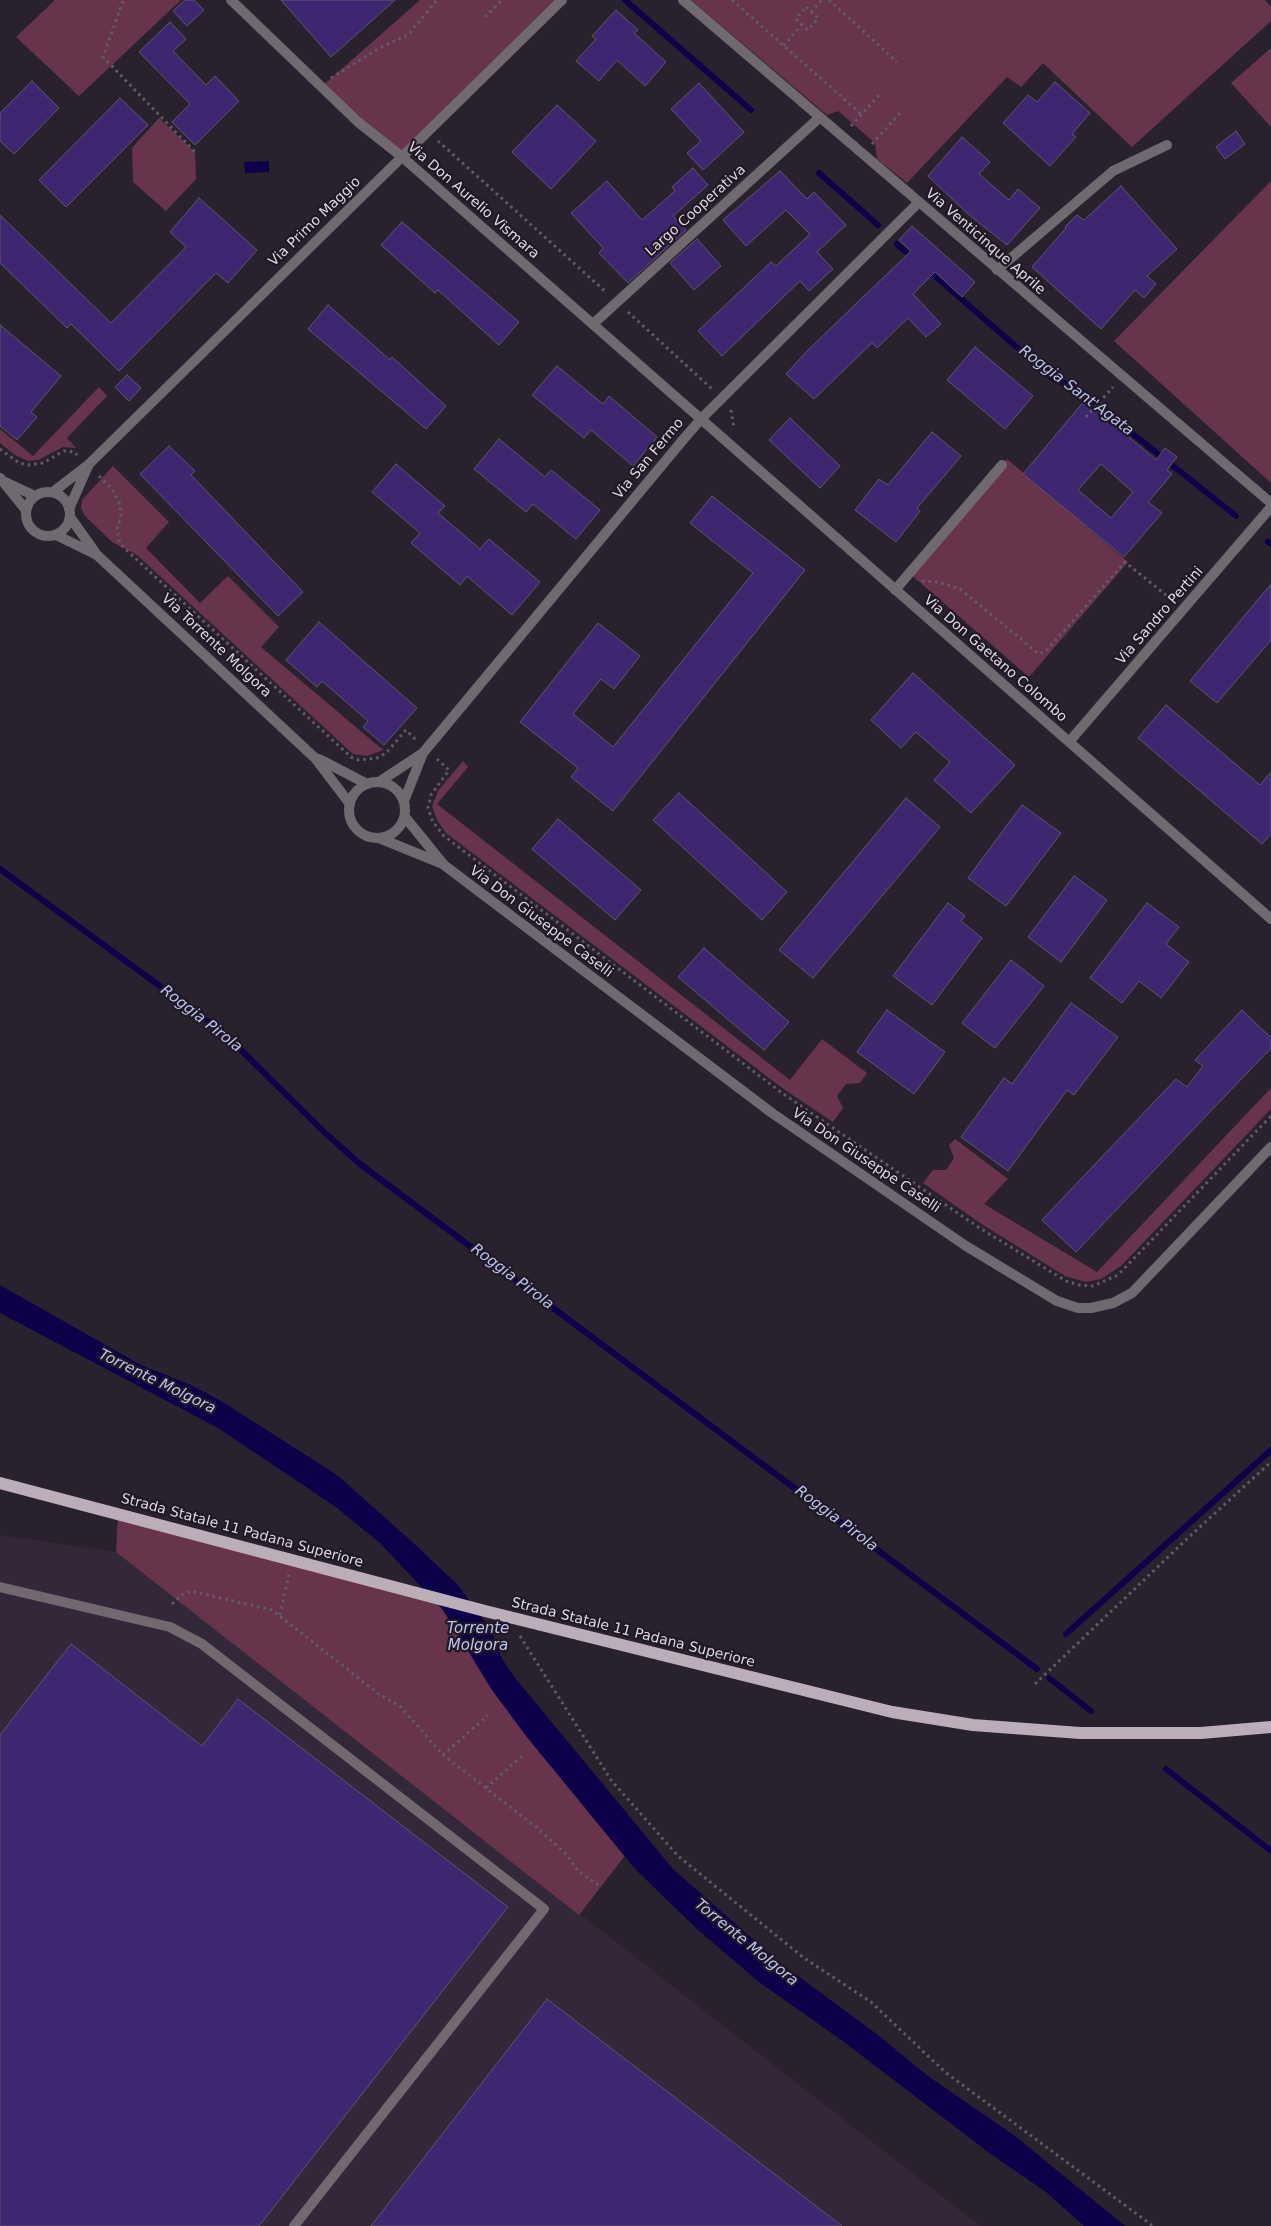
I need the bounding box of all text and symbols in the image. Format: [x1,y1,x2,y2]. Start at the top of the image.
street label: Via Don Aurelio Vismara [404,139,542,263]
street label: Largo Cooperativa [643,162,749,260]
street label: Via Primo Maggio [265,174,365,270]
street label: Via Venticinque Aprile [922,185,1048,299]
water label: Roggia Sant'Agata [1015,342,1137,440]
street label: Via San Fermo [610,415,688,503]
street label: Via Sandro Pertini [1113,564,1207,668]
street label: Via Torrente Molgora [158,591,274,701]
street label: Via Don Gaetano Colombo [920,592,1070,726]
street label: Via Don Giuseppe Caselli [466,863,616,981]
water label: Roggia Pirola [157,982,245,1056]
street label: Via Don Giuseppe Caselli [789,1105,943,1217]
water label: Roggia Pirola [467,1240,557,1314]
water label: Torrente Molgora [96,1346,218,1418]
water label: Roggia Pirola [791,1482,881,1556]
street label: Strada Statale 11 Padana Superiore [119,1491,365,1571]
street label: Strada Statale 11 Padana Superiore [510,1595,756,1671]
water label: Torrente Molgora [447,1620,509,1655]
water label: Torrente Molgora [691,1896,801,1990]

